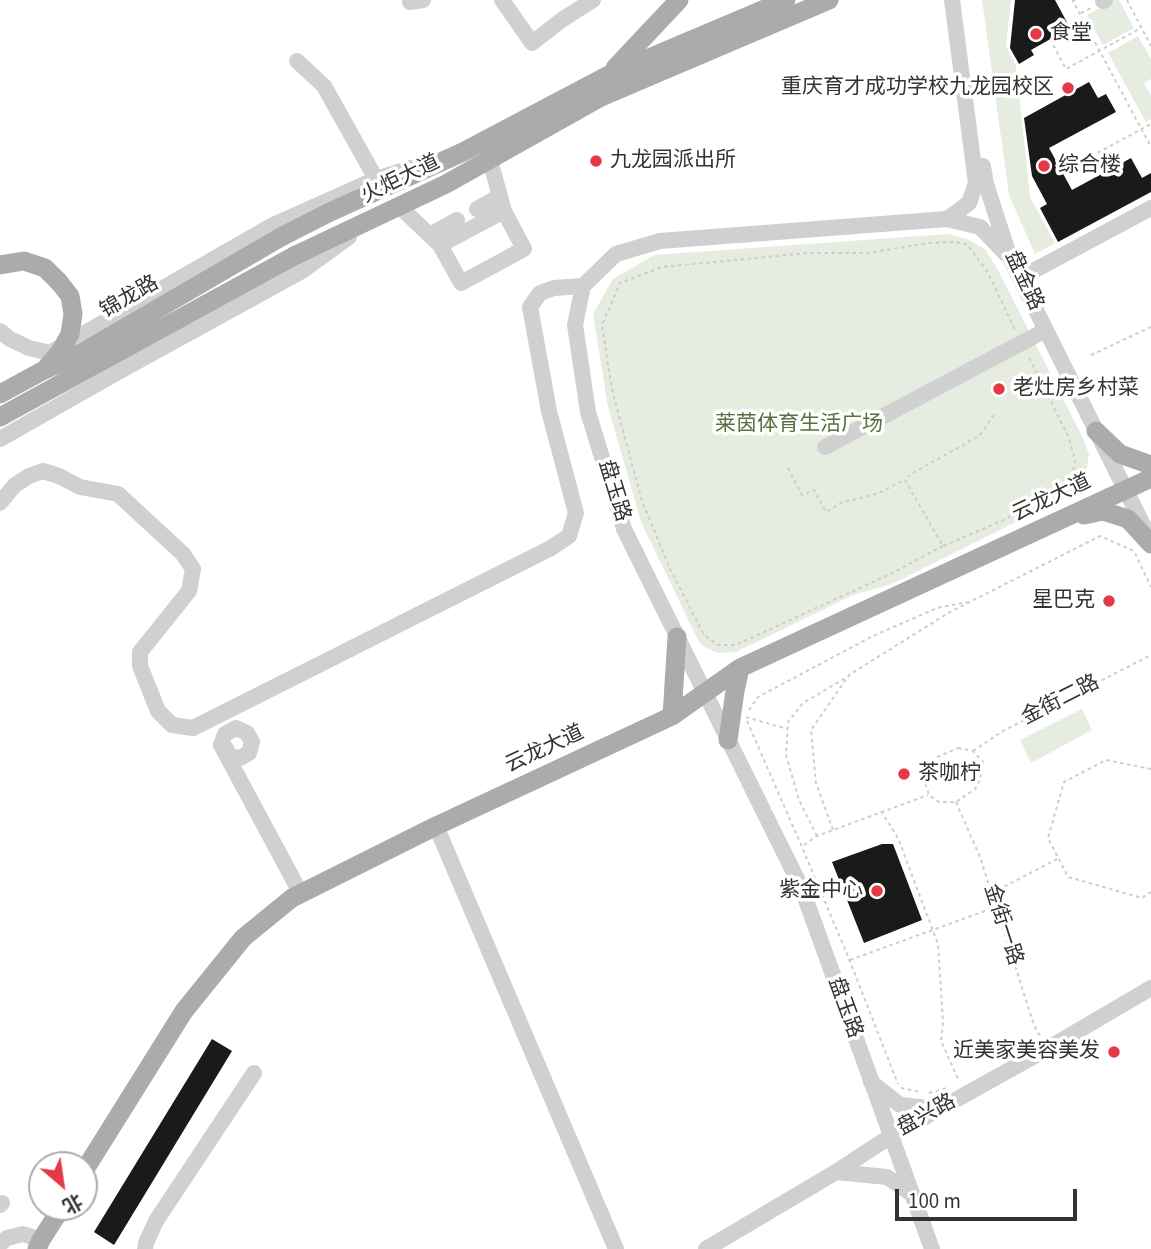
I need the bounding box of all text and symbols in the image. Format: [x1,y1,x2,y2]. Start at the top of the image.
place label: 食堂 [1050,21,1092,47]
marker: 食堂 [1028,26,1044,42]
place label: 重庆育才成功学校九龙园校区 [781,75,1054,101]
marker: 重庆育才成功学校九龙园校区 [1060,80,1076,96]
place label: 九龙园派出所 [610,148,736,174]
street label: 火炬大道 [358,150,444,210]
marker: 九龙园派出所 [588,153,604,169]
place label: 综合楼 [1058,153,1121,179]
marker: 综合楼 [1036,158,1052,174]
street label: 盘金路 [998,247,1048,315]
street label: 锦龙路 [96,271,164,325]
place label: 老灶房乡村菜 [1013,376,1139,402]
marker: 老灶房乡村菜 [991,381,1007,397]
park label: 莱茵体育生活广场 [715,412,883,438]
street label: 盘玉路 [592,457,634,525]
street label: 云龙大道 [1009,470,1095,528]
place label: 星巴克 [1032,588,1095,614]
marker: 星巴克 [1101,593,1117,609]
street label: 金街二路 [1018,671,1104,731]
street label: 云龙大道 [502,721,588,779]
place label: 茶咖柠 [918,761,981,787]
marker: 茶咖柠 [896,766,912,782]
place label: 紫金中心 [779,878,863,904]
street label: 金街一路 [977,881,1027,969]
marker: 紫金中心 [869,883,885,899]
street label: 盘玉路 [821,974,867,1042]
place label: 近美家美容美发 [953,1039,1100,1065]
marker: 近美家美容美发 [1106,1044,1122,1060]
street label: 盘兴路 [893,1090,961,1142]
north arrow [28,1151,98,1221]
scale bar [899,1176,1081,1220]
text: 100 m [908,1186,961,1216]
text: 北 [58,1187,87,1219]

